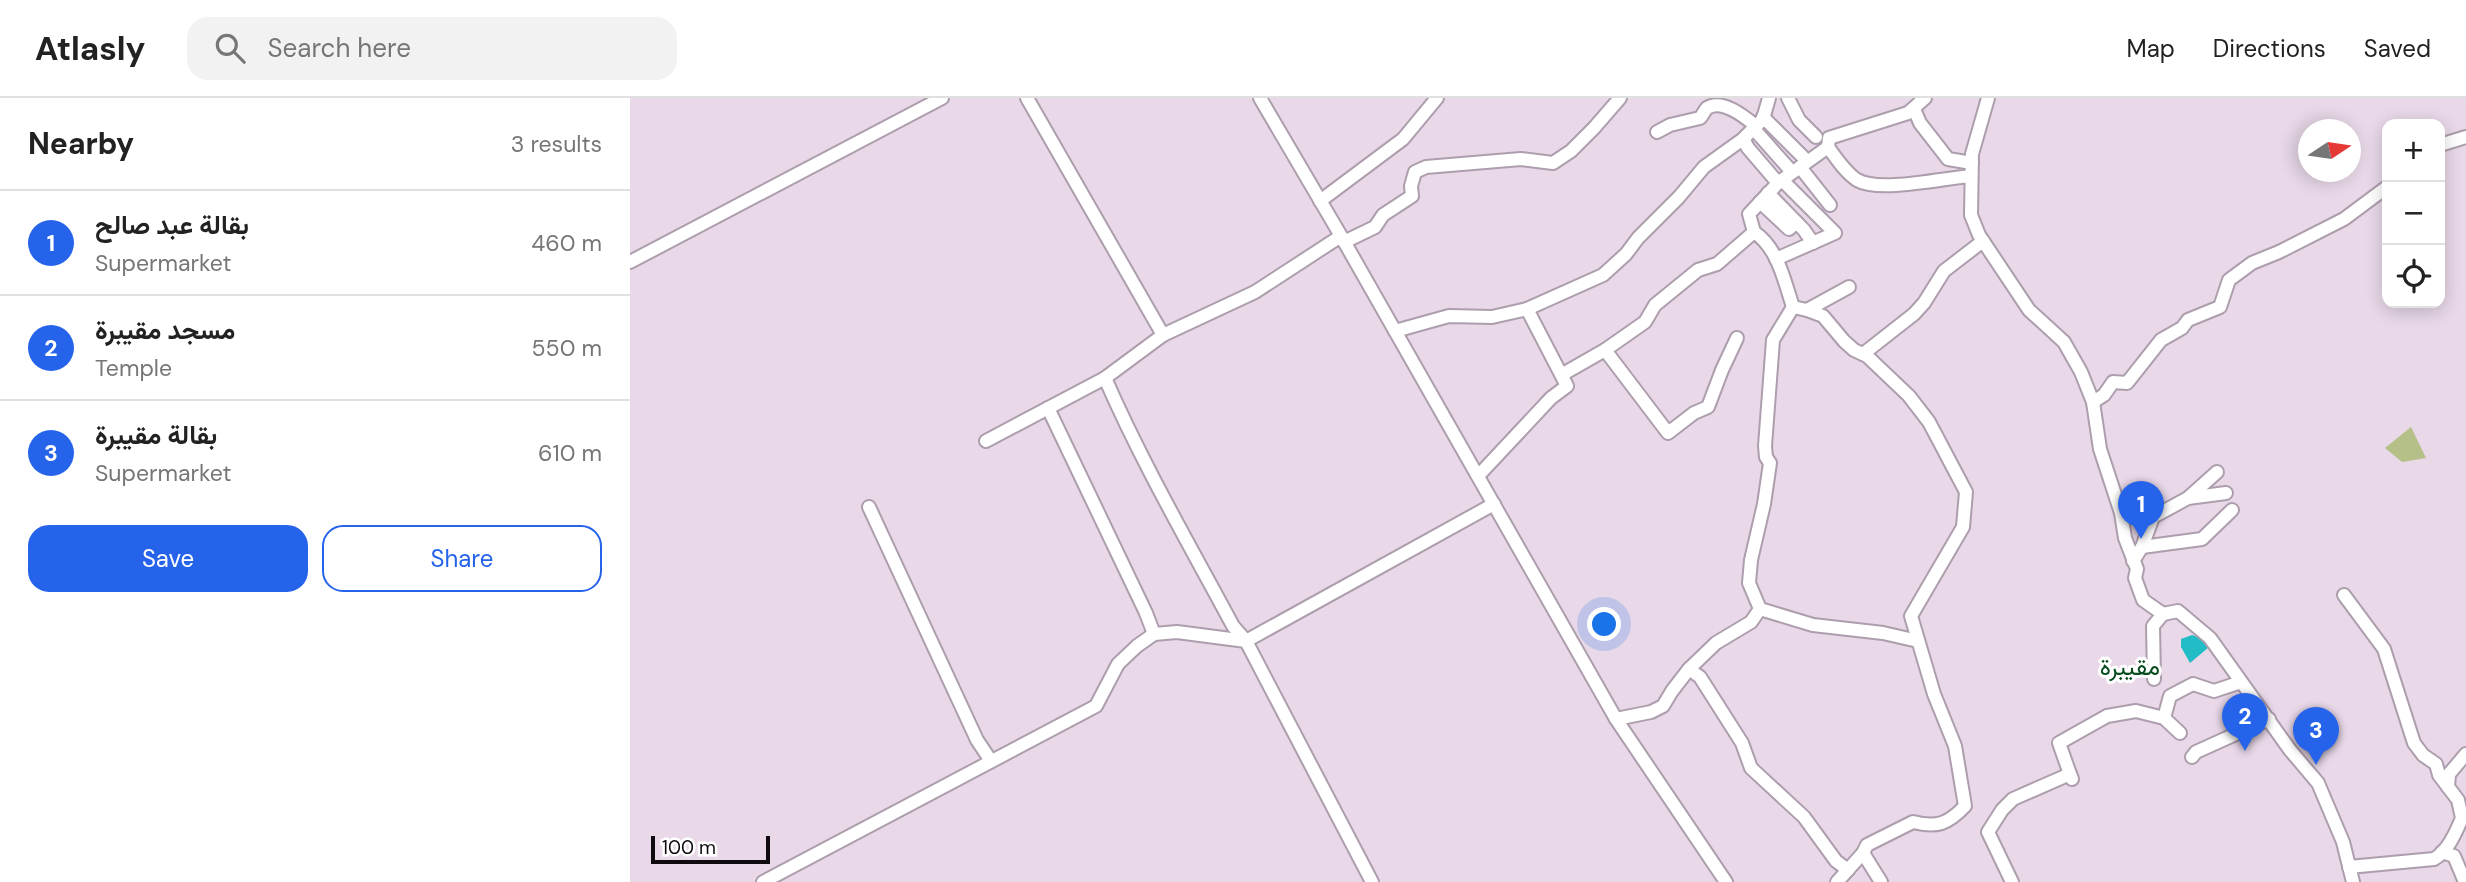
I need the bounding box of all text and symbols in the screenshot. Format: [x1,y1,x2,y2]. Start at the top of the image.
search box [187,17,677,80]
text: Atlasly [35,27,145,70]
icon: search [211,29,249,67]
text: Search here [267,31,411,65]
text: Map [2127,33,2175,64]
text: Directions [2213,33,2326,64]
text: Saved [2364,33,2431,64]
north arrow [2298,119,2361,182]
map controls [2382,119,2445,308]
button: + [2382,119,2445,182]
text: Nearby [28,124,134,163]
text: 3 results [511,129,602,159]
button: − [2382,182,2445,245]
text: بقالة عبد صالح [95,208,249,242]
text: 1 [47,228,55,258]
text: 460 m [531,228,602,258]
button: locate [2382,245,2445,308]
text: Supermarket [95,248,231,278]
text: مسجد مقيبرة [95,313,235,347]
text: 2 [44,333,58,363]
text: 550 m [532,333,602,363]
text: Temple [95,353,172,383]
text: بقالة مقيبرة [95,418,217,452]
text: 3 [44,438,58,468]
text: 610 m [538,438,602,468]
text: Supermarket [95,458,231,488]
pin: 1 [2118,481,2164,539]
button: Save [28,525,308,592]
button: Share [322,525,602,592]
your location [1587,607,1621,641]
district label: مقيبرة [2100,651,2160,682]
pin: 2 [2222,693,2268,751]
pin: 3 [2293,707,2339,765]
scale bar [651,833,770,865]
text: 100 m [662,835,716,860]

